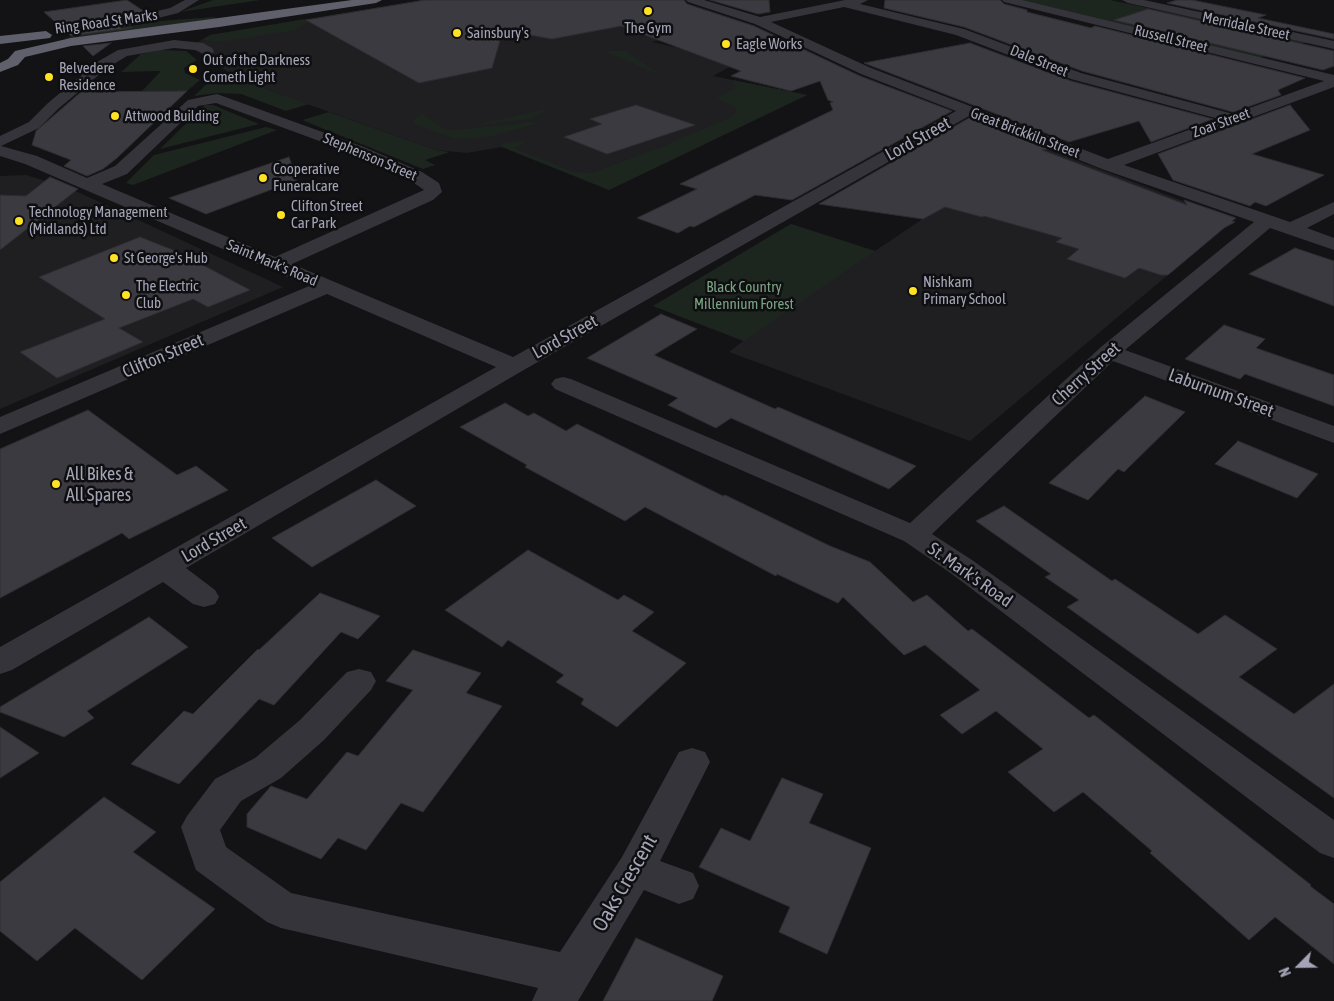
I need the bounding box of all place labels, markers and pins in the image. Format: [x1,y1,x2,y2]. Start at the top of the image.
marker: The Gym [642,5,654,17]
place label: The Gym [624,19,672,37]
place label: Sainsbury's [467,24,529,42]
marker: Sainsbury's [451,27,463,39]
place label: Eagle Works [736,35,802,53]
marker: Eagle Works [720,38,732,50]
place label: Out of the Darkness Cometh Light [203,51,310,86]
place label: Belvedere Residence [59,59,116,94]
marker: Out of the Darkness Cometh Light [187,63,199,75]
marker: Belvedere Residence [43,71,55,83]
place label: Attwood Building [125,107,219,125]
marker: Attwood Building [109,110,121,122]
place label: Cooperative Funeralcare [273,160,339,195]
marker: Cooperative Funeralcare [257,172,269,184]
place label: Clifton Street Car Park [291,197,363,232]
place label: Technology Management (Midlands) Ltd [29,203,168,238]
marker: Clifton Street Car Park [275,209,287,221]
marker: Technology Management (Midlands) Ltd [13,215,25,227]
place label: St George's Hub [124,249,208,267]
marker: St George's Hub [108,252,120,264]
place label: Nishkam Primary School [923,273,1006,308]
place label: The Electric Club [136,277,199,312]
marker: Nishkam Primary School [907,285,919,297]
marker: The Electric Club [120,289,132,301]
place label: All Bikes & All Spares [66,463,133,506]
marker: All Bikes & All Spares [50,478,62,490]

